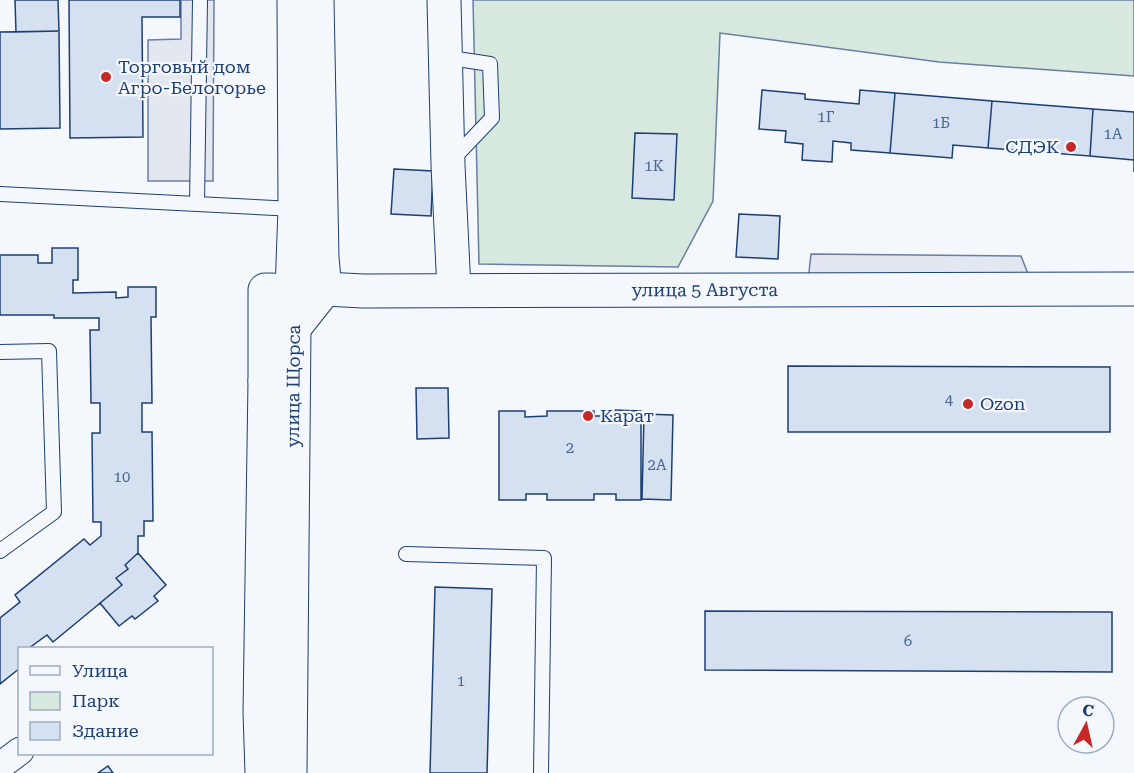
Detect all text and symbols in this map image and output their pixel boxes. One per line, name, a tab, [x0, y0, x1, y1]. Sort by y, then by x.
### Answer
place label: Торговый дом Агро-Белогорье	[118, 56, 266, 98]
marker: Торговый дом Агро-Белогорье	[99, 70, 113, 84]
house number: 1Г	[817, 108, 835, 126]
house number: 1Б	[932, 114, 950, 132]
house number: 1А	[1104, 125, 1123, 143]
place label: СДЭК	[1005, 136, 1059, 157]
marker: СДЭК	[1064, 140, 1078, 154]
house number: 1К	[644, 157, 664, 175]
street label: улица 5 Августа	[632, 279, 778, 300]
street label: улица Щорса	[282, 324, 304, 447]
house number: 4	[945, 391, 954, 409]
place label: Ozon	[980, 393, 1026, 414]
marker: Ozon	[961, 397, 975, 411]
place label: Карат	[600, 405, 654, 426]
marker: Карат	[581, 409, 595, 423]
house number: 2	[566, 439, 574, 457]
house number: 2А	[648, 456, 667, 474]
house number: 10	[114, 468, 130, 486]
house number: 6	[904, 632, 912, 650]
legend	[18, 647, 213, 755]
text: Улица	[72, 660, 128, 681]
house number: 1	[457, 672, 465, 690]
text: Парк	[72, 690, 120, 711]
north arrow	[1056, 695, 1116, 755]
text: С	[1081, 700, 1095, 721]
text: Здание	[72, 720, 139, 741]

